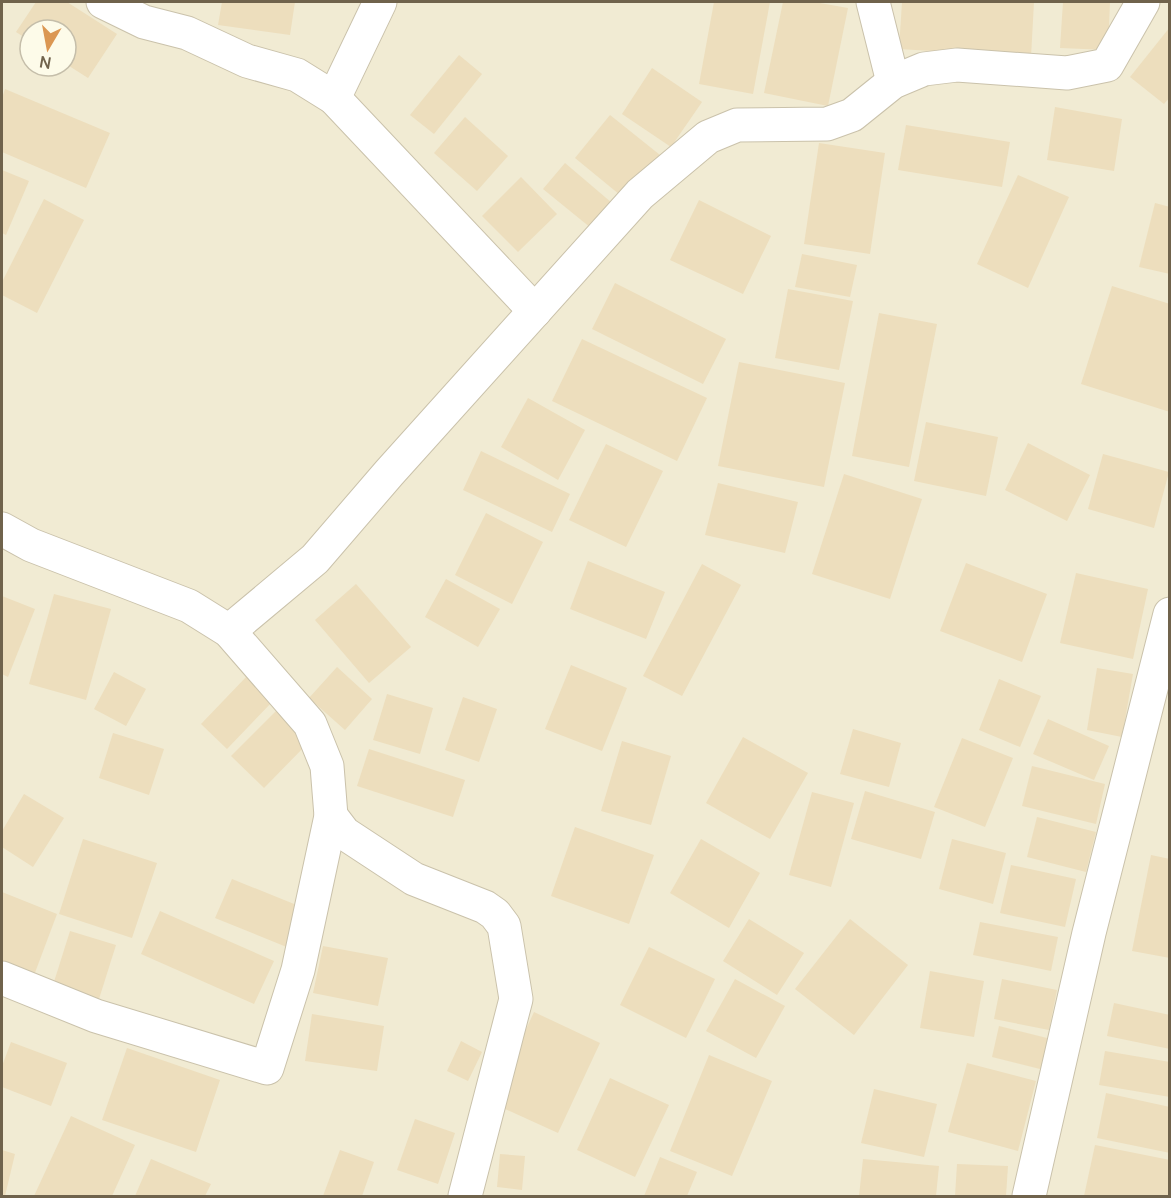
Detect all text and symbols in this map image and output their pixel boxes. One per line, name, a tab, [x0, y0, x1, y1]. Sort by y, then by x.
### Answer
north arrow	[18, 18, 78, 78]
text: N	[38, 51, 53, 75]

